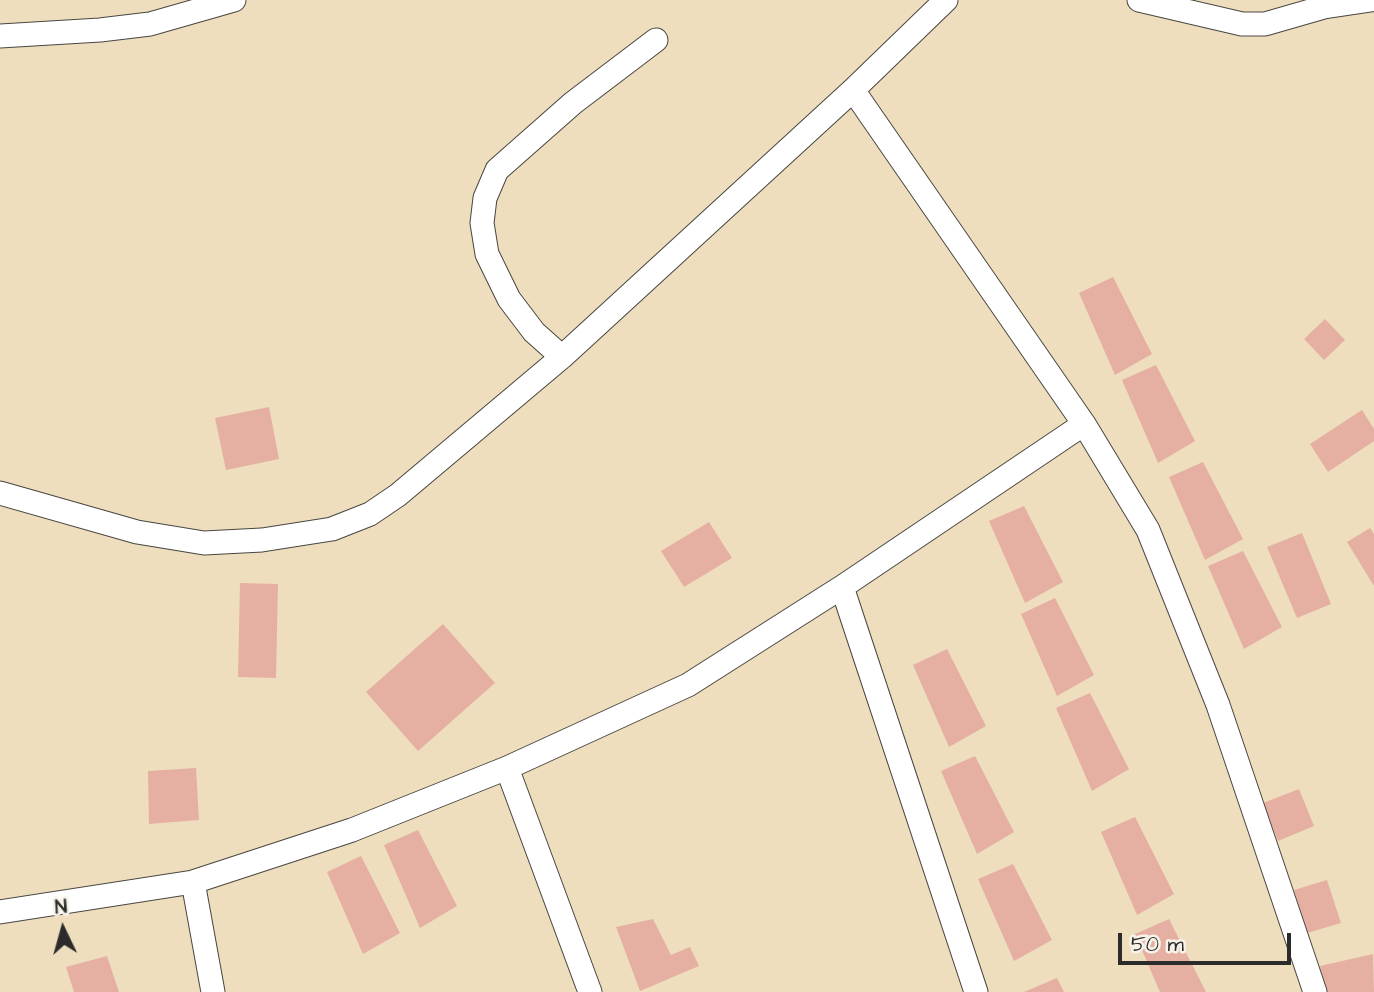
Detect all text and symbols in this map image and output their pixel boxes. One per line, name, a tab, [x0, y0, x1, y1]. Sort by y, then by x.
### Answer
north arrow	[28, 894, 98, 964]
text: N	[54, 894, 68, 922]
scale bar	[1122, 918, 1295, 962]
text: 50 m	[1131, 930, 1184, 959]

